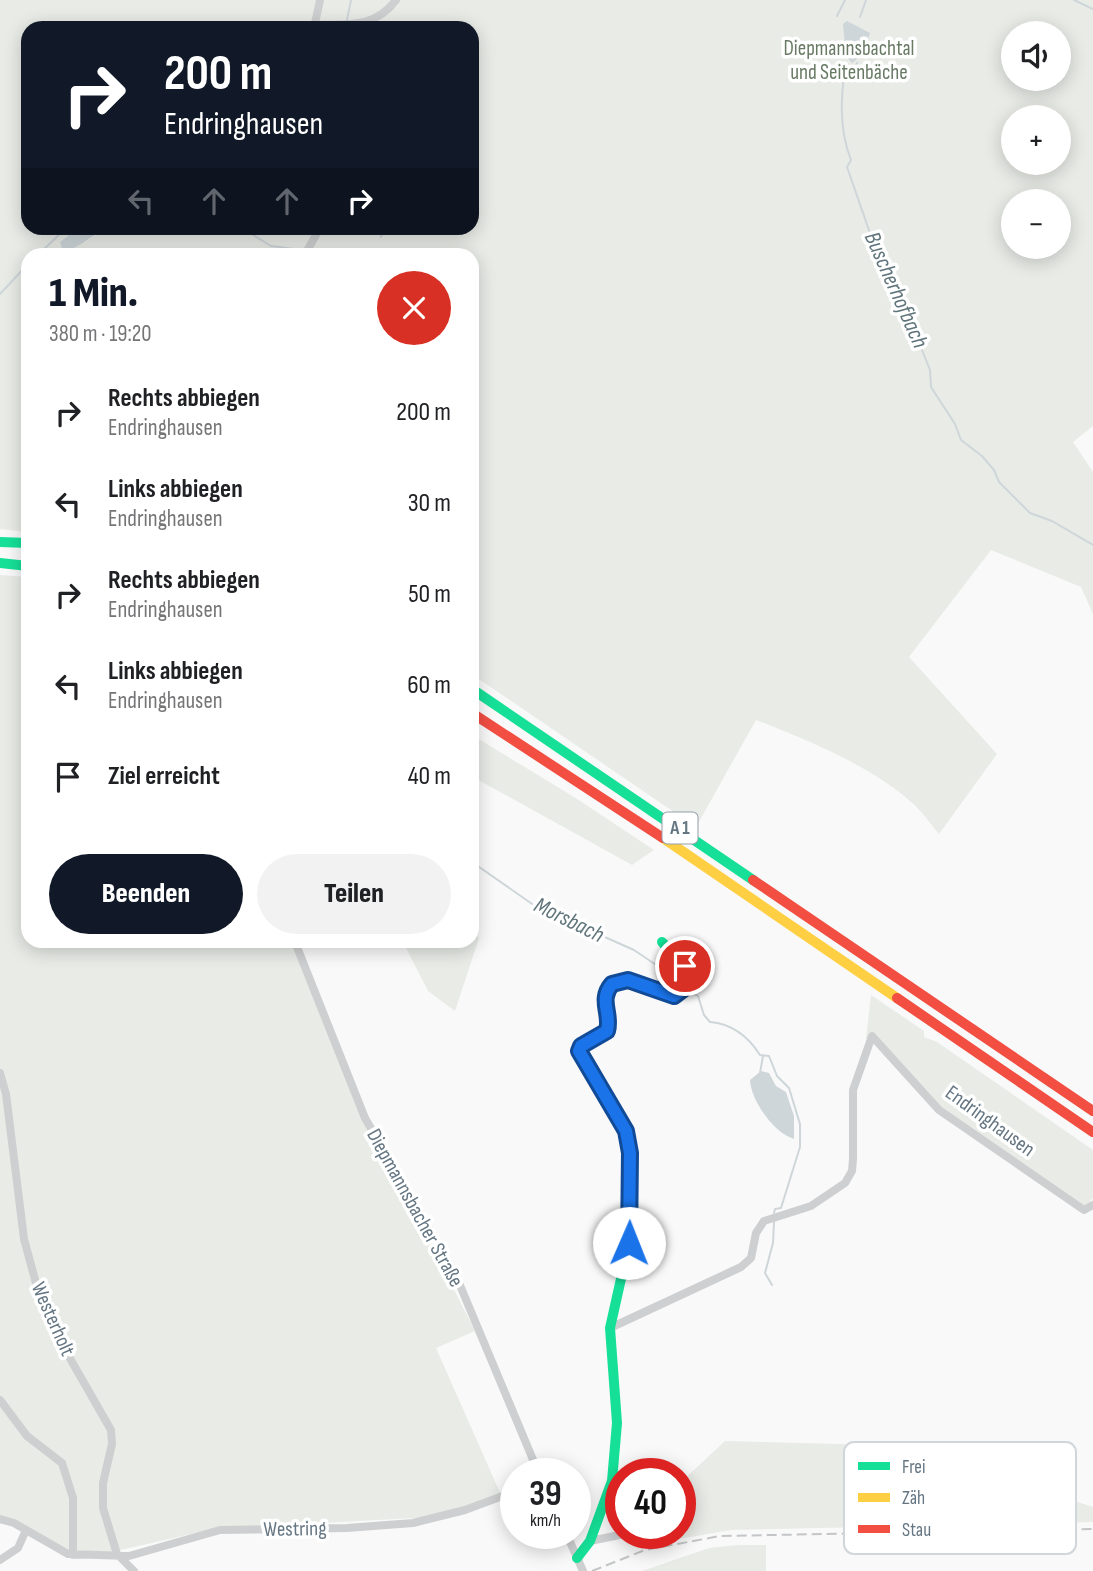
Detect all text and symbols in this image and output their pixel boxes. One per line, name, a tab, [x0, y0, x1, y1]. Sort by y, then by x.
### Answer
map controls	[1001, 21, 1071, 259]
button: sound	[1001, 21, 1071, 91]
park label: Diepmannsbachtal und Seitenbäche	[783, 36, 915, 85]
text: 200 m	[164, 45, 272, 104]
icon: right	[49, 49, 140, 140]
text: Endringhausen	[164, 105, 323, 144]
button: +	[1001, 105, 1071, 175]
icon: left	[122, 182, 160, 220]
icon: ahead	[195, 182, 233, 220]
icon: ahead	[268, 182, 306, 220]
icon: right	[341, 182, 379, 220]
button: −	[1001, 189, 1071, 259]
water label: Buscherhofbach	[858, 228, 934, 353]
text: 1 Min.	[49, 268, 138, 319]
button: close	[377, 271, 451, 345]
text: 380 m · 19:20	[49, 320, 152, 348]
text: Rechts abbiegen	[108, 383, 260, 414]
icon: right	[49, 394, 87, 432]
text: 200 m	[396, 397, 451, 428]
text: Endringhausen	[108, 414, 222, 442]
text: Links abbiegen	[108, 474, 243, 505]
icon: left	[49, 485, 87, 523]
text: 30 m	[408, 488, 451, 519]
text: Endringhausen	[108, 505, 222, 533]
text: Rechts abbiegen	[108, 565, 260, 596]
icon: right	[49, 576, 87, 614]
text: 50 m	[408, 579, 451, 610]
text: Endringhausen	[108, 596, 222, 624]
text: Links abbiegen	[108, 656, 243, 687]
icon: left	[49, 667, 87, 705]
text: 60 m	[407, 670, 451, 701]
text: Endringhausen	[108, 687, 222, 715]
icon: arrive	[49, 758, 87, 796]
text: Ziel erreicht	[108, 761, 220, 792]
text: 40 m	[408, 761, 451, 792]
road number: A 1	[662, 813, 698, 844]
button: Beenden	[49, 854, 243, 934]
button: Teilen	[257, 854, 451, 934]
water label: Morsbach	[529, 891, 609, 949]
pin	[655, 936, 715, 996]
icon: arrive	[666, 947, 704, 985]
street label: Endringhausen	[940, 1080, 1040, 1162]
street label: Diepmannsbacher Straße	[361, 1125, 469, 1291]
position arrow	[592, 1206, 666, 1280]
street label: Westerholt	[26, 1278, 80, 1360]
legend	[844, 1442, 1076, 1554]
text: Frei	[902, 1456, 926, 1479]
speed limit sign: 40	[605, 1458, 696, 1549]
text: 39	[529, 1473, 562, 1516]
text: Zäh	[902, 1487, 925, 1510]
text: km/h	[530, 1510, 561, 1531]
street label: Westring	[263, 1516, 327, 1542]
text: Stau	[902, 1519, 931, 1542]

